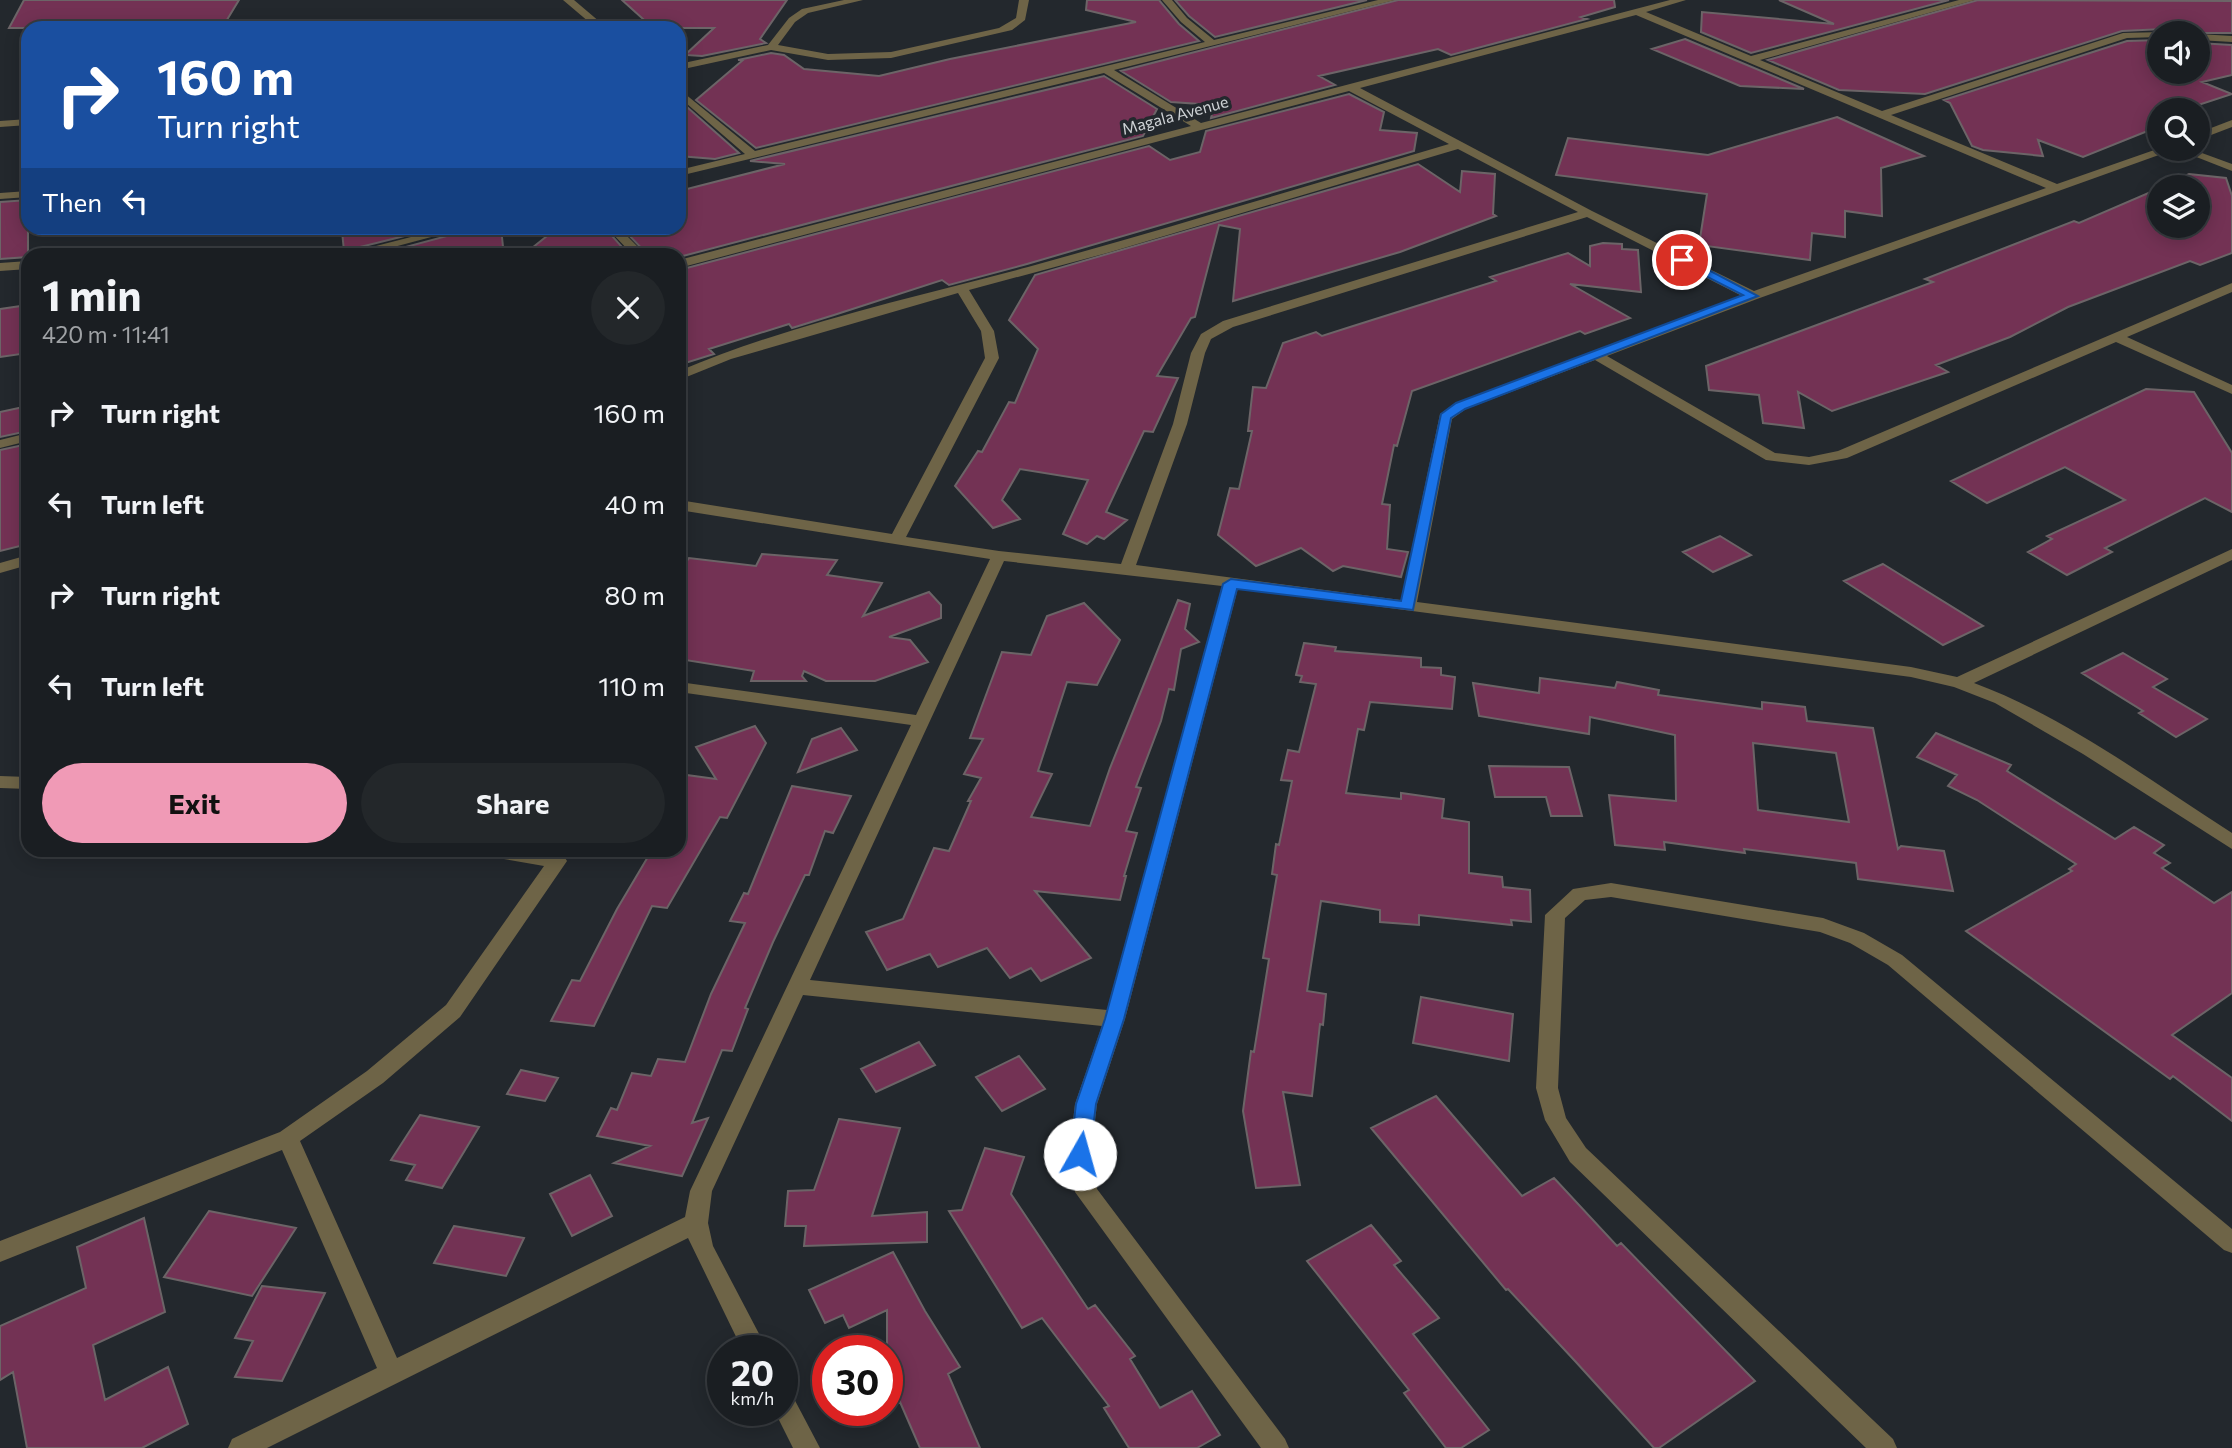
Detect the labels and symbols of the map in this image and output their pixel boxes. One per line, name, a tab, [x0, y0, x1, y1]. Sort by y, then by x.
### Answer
street label: Magala Avenue	[1120, 91, 1230, 138]
pin	[1652, 230, 1712, 290]
position arrow	[1043, 1117, 1117, 1191]
speed limit sign: 30	[812, 1335, 903, 1426]

